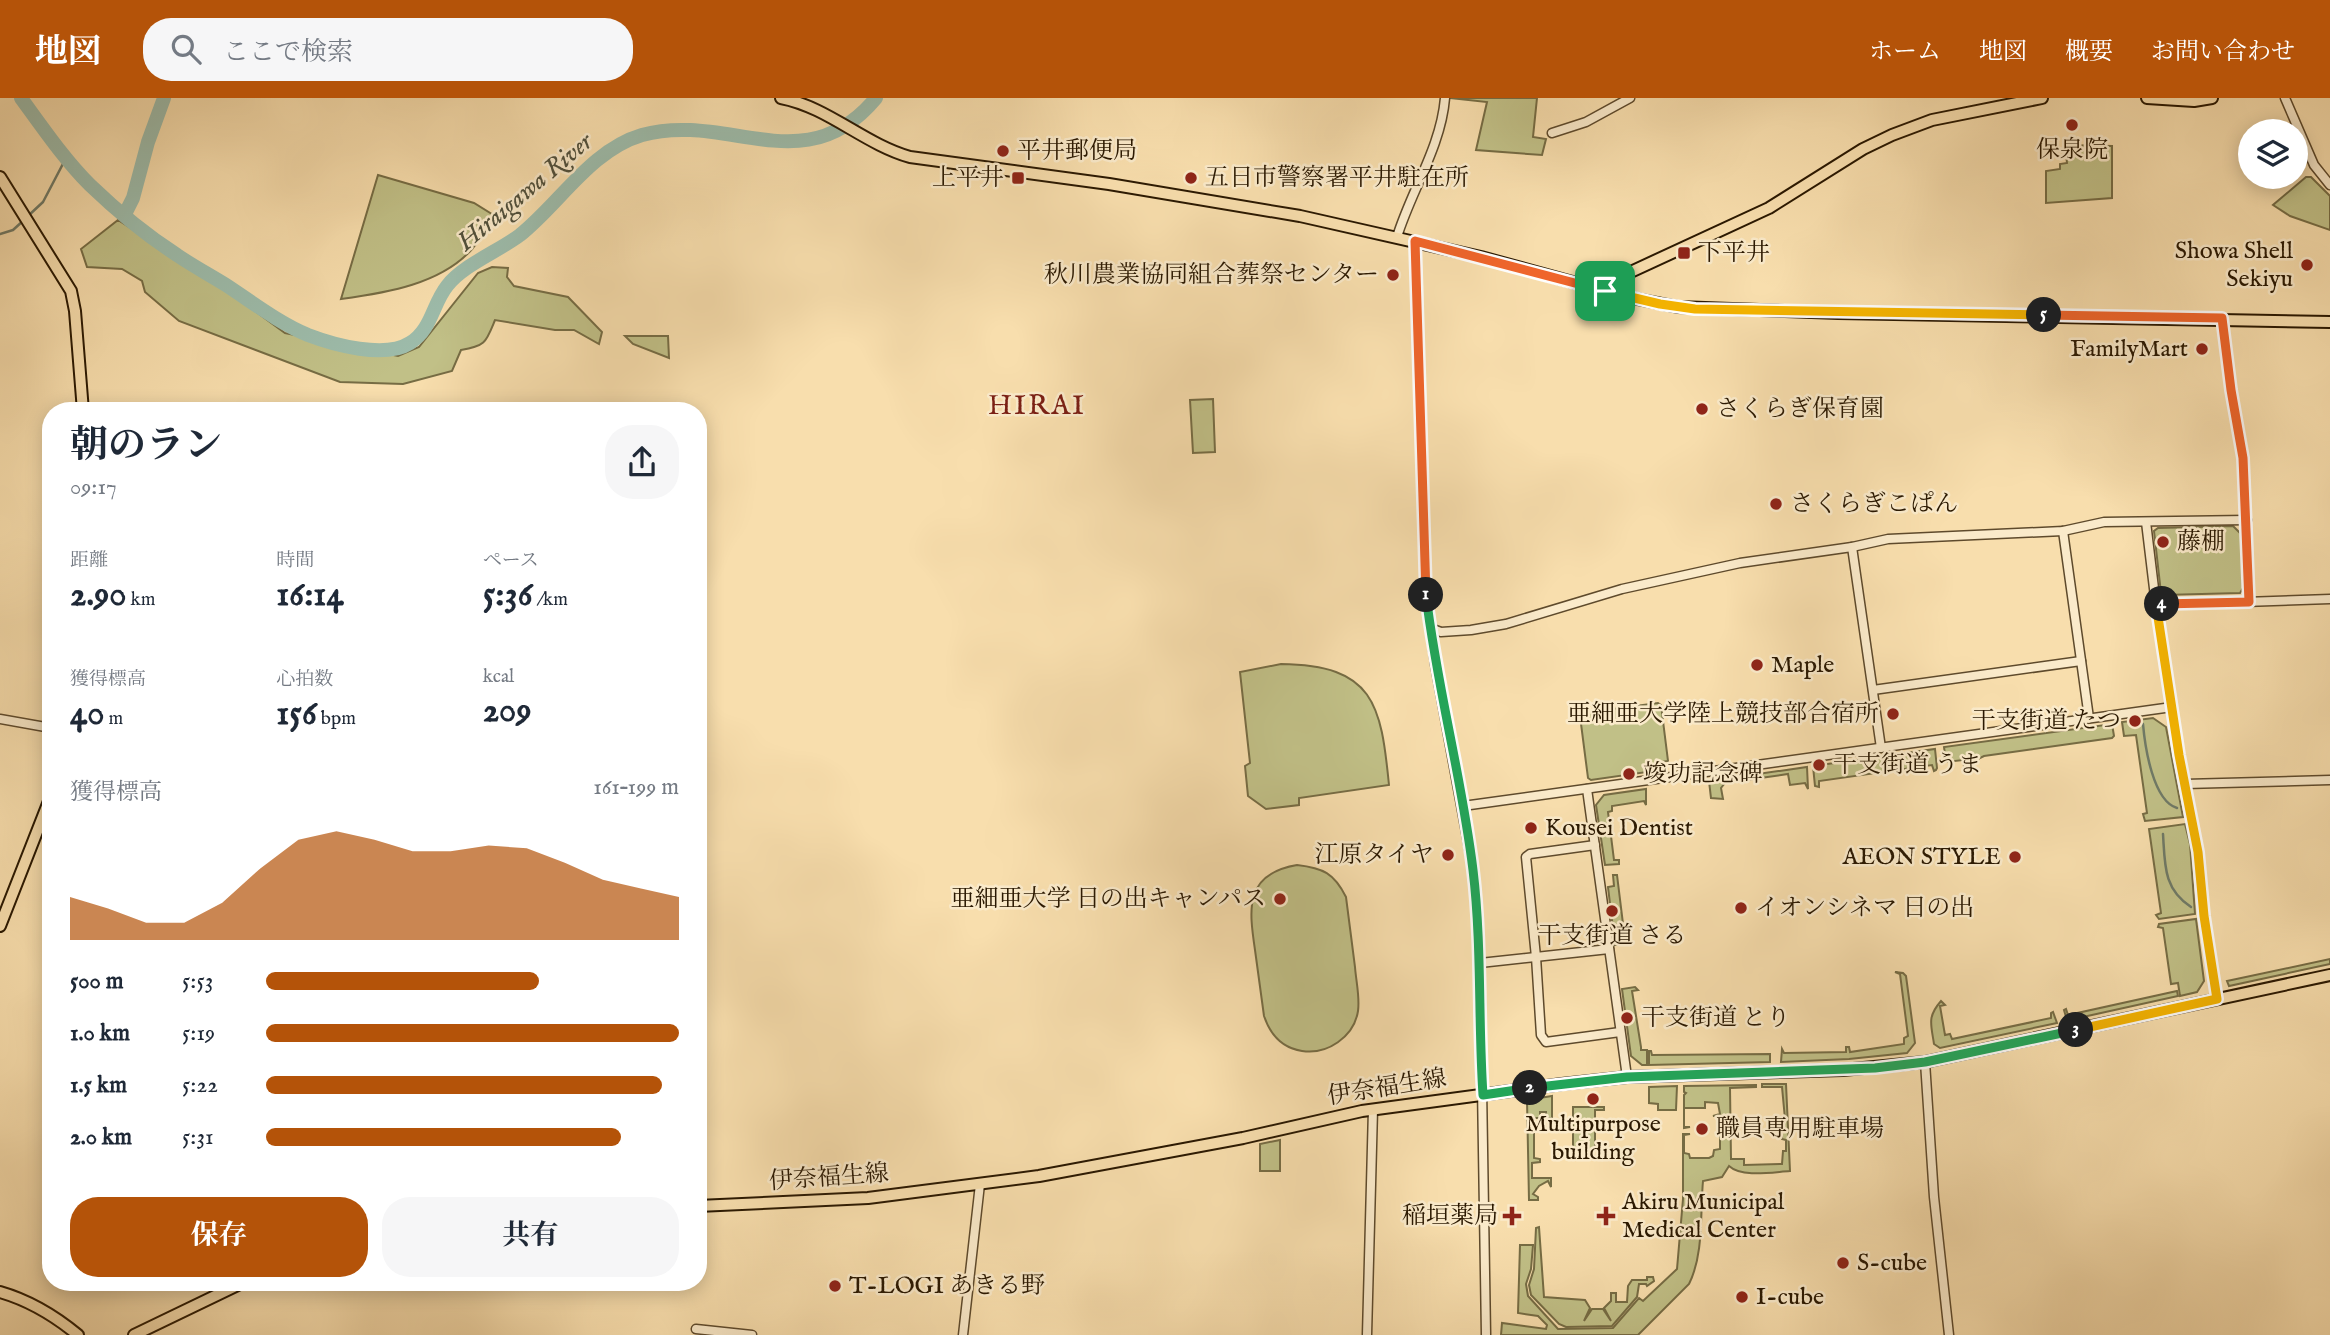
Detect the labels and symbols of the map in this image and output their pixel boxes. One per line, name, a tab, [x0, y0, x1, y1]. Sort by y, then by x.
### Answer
marker: 保泉院	[2064, 117, 2080, 133]
water label: Hiraigawa River	[450, 125, 601, 260]
place label: 保泉院	[2036, 135, 2108, 166]
place label: 平井郵便局	[1017, 136, 1137, 167]
marker: 平井郵便局	[995, 143, 1011, 159]
place label: 上平井	[932, 163, 1004, 194]
place label: 五日市警察署平井駐在所	[1205, 163, 1469, 194]
marker: 上平井	[1010, 170, 1026, 186]
marker: 五日市警察署平井駐在所	[1183, 170, 1199, 186]
place label: Showa Shell Sekiyu	[2175, 236, 2293, 295]
place label: 下平井	[1698, 238, 1770, 269]
marker: 下平井	[1676, 245, 1692, 261]
marker: Showa Shell Sekiyu	[2299, 257, 2315, 273]
place label: 秋川農業協同組合葬祭センター	[1044, 260, 1379, 291]
pin	[1575, 261, 1635, 321]
marker: 秋川農業協同組合葬祭センター	[1385, 267, 1401, 283]
pin: 5	[2026, 298, 2062, 332]
place label: FamilyMart	[2070, 334, 2188, 365]
marker: FamilyMart	[2194, 341, 2210, 357]
district label: HIRAI	[988, 389, 1086, 424]
place label: さくらぎ保育園	[1716, 394, 1884, 425]
marker: さくらぎ保育園	[1694, 401, 1710, 417]
place label: さくらぎこぱん	[1790, 489, 1958, 520]
marker: さくらぎこぱん	[1768, 496, 1784, 512]
place label: 藤棚	[2177, 527, 2225, 558]
marker: 藤棚	[2155, 534, 2171, 550]
pin: 1	[1408, 578, 1444, 612]
pin: 4	[2144, 587, 2180, 622]
place label: Maple	[1771, 650, 1834, 681]
marker: Maple	[1749, 657, 1765, 673]
place label: 亜細亜大学陸上競技部合宿所	[1567, 699, 1879, 730]
marker: 亜細亜大学陸上競技部合宿所	[1885, 706, 1901, 722]
place label: 干支街道 たつ	[1972, 706, 2121, 737]
marker: 干支街道 たつ	[2127, 713, 2143, 729]
place label: 干支街道 うま	[1833, 750, 1982, 781]
marker: 干支街道 うま	[1811, 757, 1827, 773]
place label: 竣功記念碑	[1643, 759, 1763, 790]
marker: 竣功記念碑	[1621, 766, 1637, 782]
place label: Kousei Dentist	[1545, 813, 1693, 844]
marker: Kousei Dentist	[1523, 820, 1539, 836]
place label: 江原タイヤ	[1314, 840, 1434, 871]
place label: AEON STYLE	[1841, 842, 2001, 873]
marker: 江原タイヤ	[1440, 847, 1456, 863]
marker: AEON STYLE	[2007, 849, 2023, 865]
place label: 亜細亜大学 日の出キャンパス	[950, 884, 1266, 915]
marker: 亜細亜大学 日の出キャンパス	[1272, 891, 1288, 907]
place label: イオンシネマ 日の出	[1755, 893, 1974, 924]
marker: イオンシネマ 日の出	[1733, 900, 1749, 916]
marker: 干支街道 さる	[1604, 903, 1620, 919]
place label: 干支街道 さる	[1537, 921, 1687, 952]
place label: 干支街道 とり	[1641, 1003, 1790, 1034]
marker: 干支街道 とり	[1619, 1010, 1635, 1026]
pin: 3	[2058, 1012, 2094, 1048]
street label: 伊奈福生線	[1325, 1063, 1449, 1113]
pin: 2	[1512, 1070, 1548, 1105]
marker: Multipurpose building	[1585, 1091, 1601, 1107]
place label: Multipurpose building	[1525, 1109, 1661, 1168]
place label: 職員専用駐車場	[1716, 1114, 1884, 1145]
marker: 職員専用駐車場	[1694, 1121, 1710, 1137]
street label: 伊奈福生線	[768, 1158, 890, 1198]
place label: Akiru Municipal Medical Center	[1621, 1187, 1785, 1246]
place label: 稲垣薬局	[1402, 1201, 1498, 1232]
marker: Akiru Municipal Medical Center	[1596, 1206, 1616, 1226]
marker: 稲垣薬局	[1504, 1208, 1520, 1224]
place label: S-cube	[1857, 1248, 1927, 1279]
marker: S-cube	[1835, 1255, 1851, 1271]
place label: T-LOGI あきる野	[849, 1271, 1045, 1302]
marker: T-LOGI あきる野	[827, 1278, 843, 1294]
place label: I-cube	[1756, 1282, 1824, 1313]
marker: I-cube	[1734, 1289, 1750, 1305]

